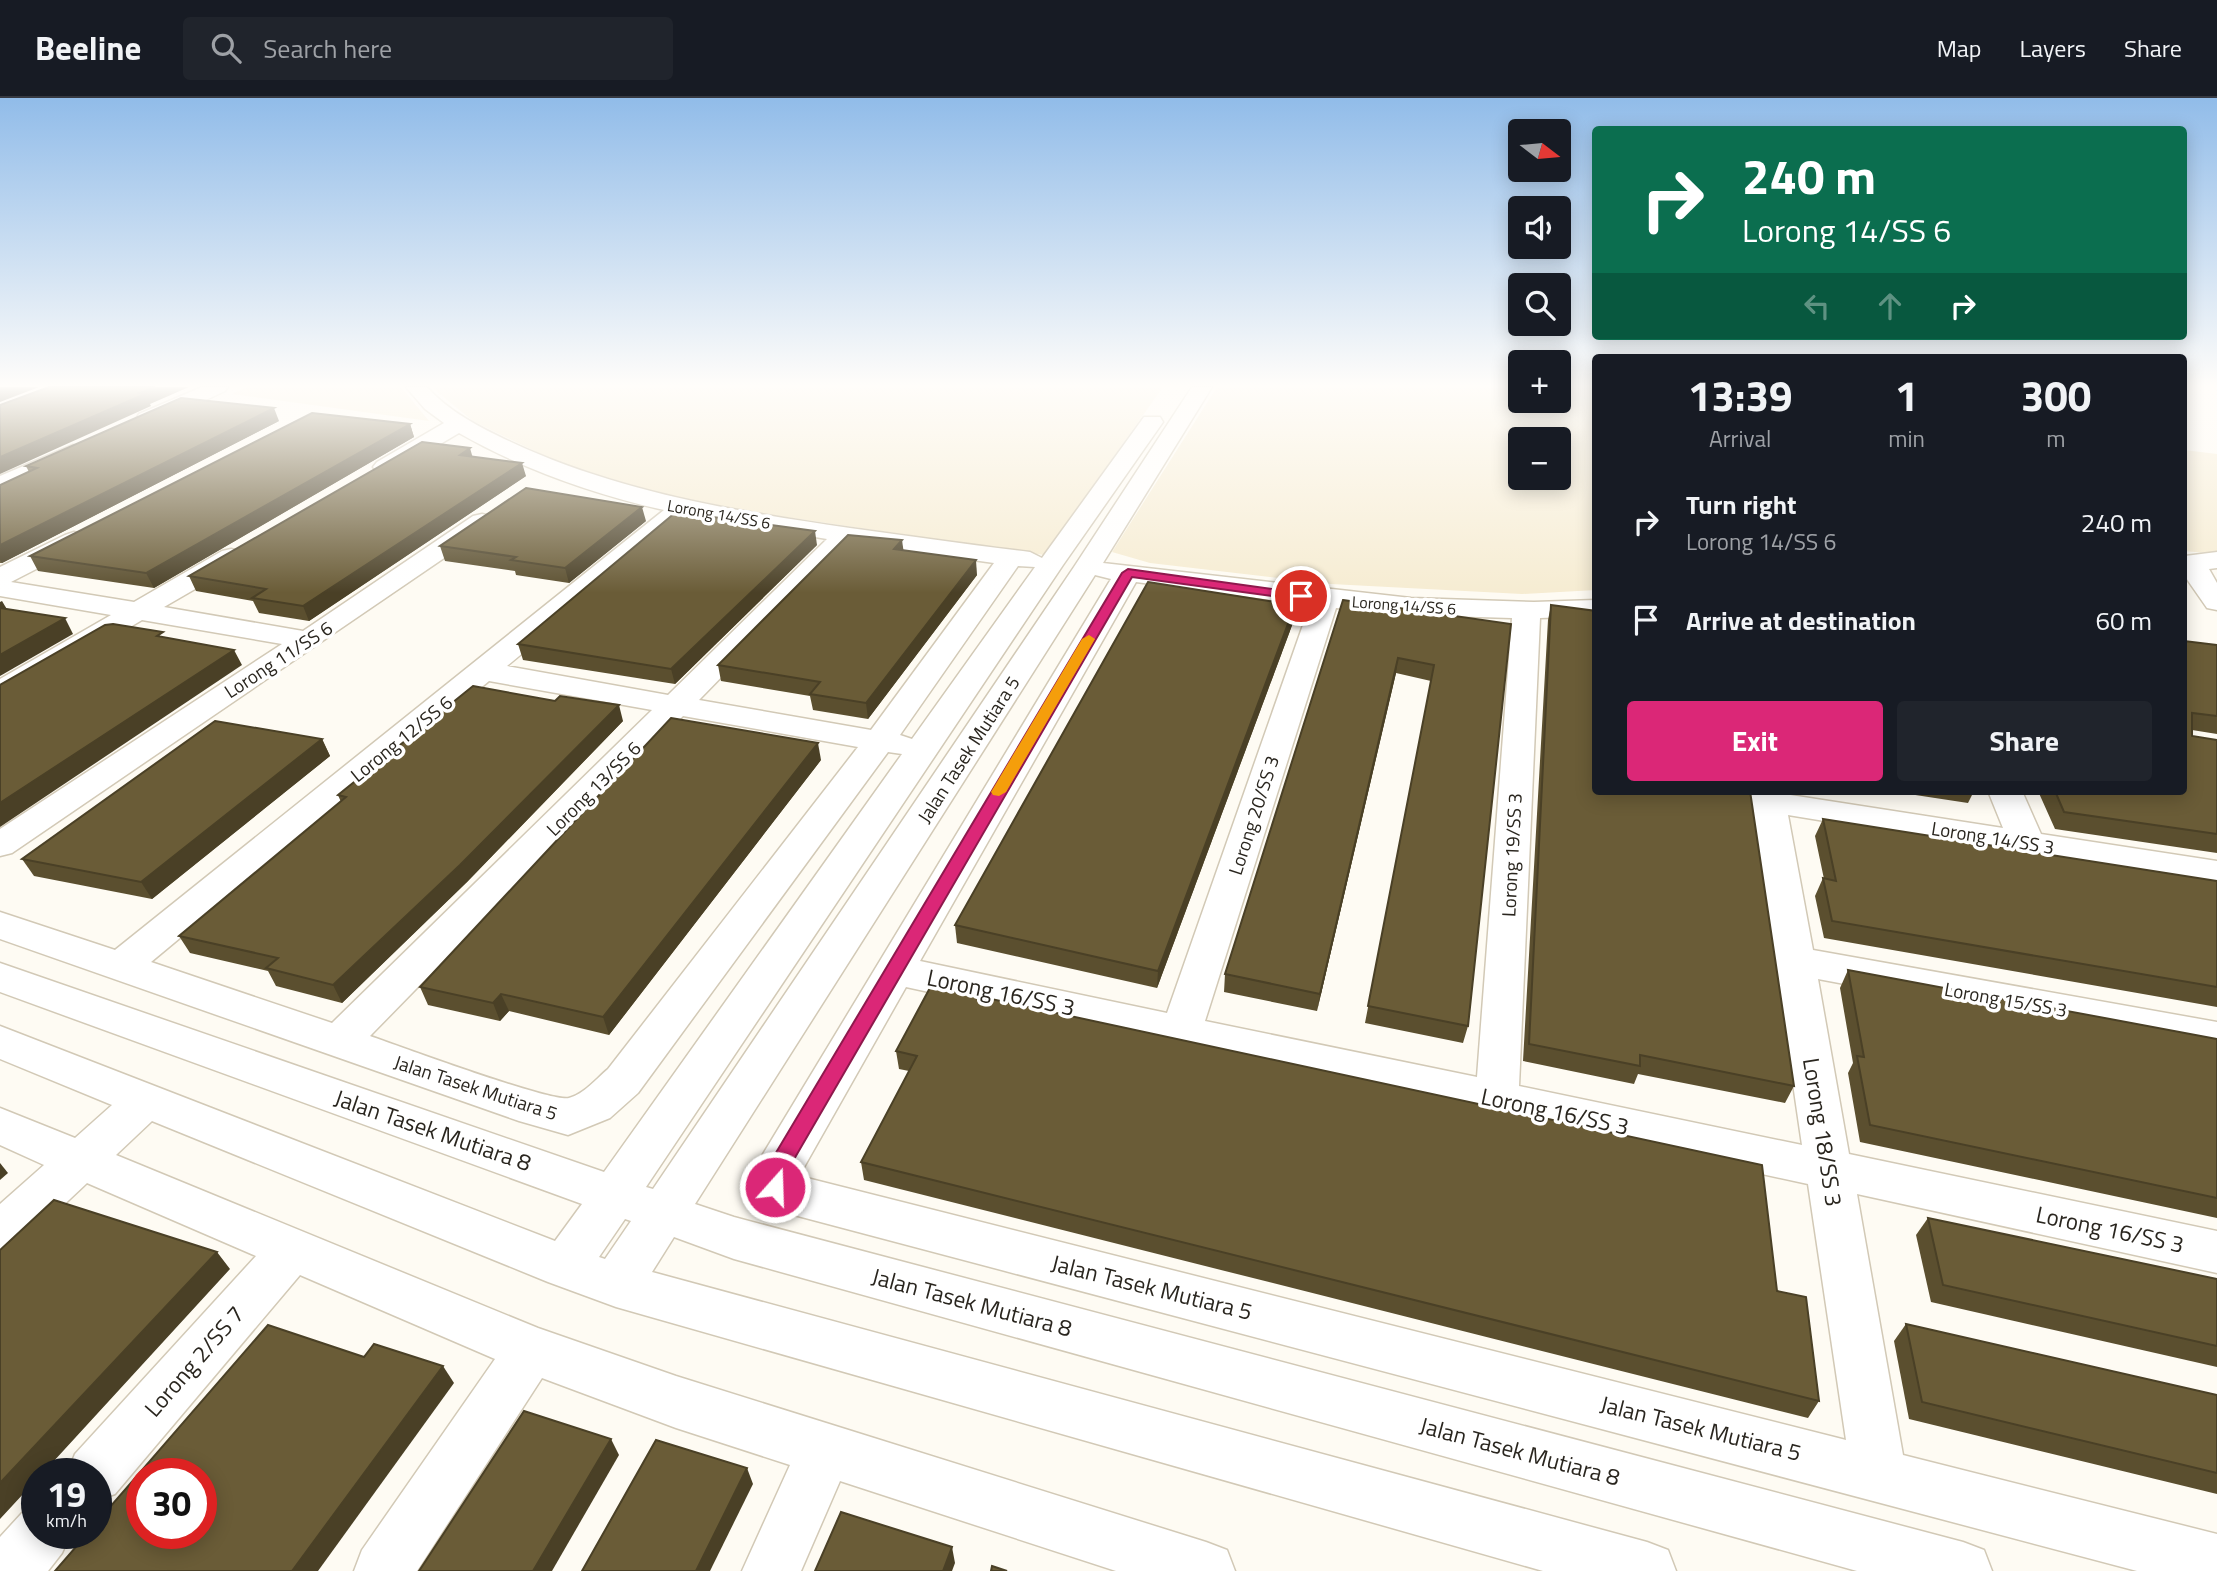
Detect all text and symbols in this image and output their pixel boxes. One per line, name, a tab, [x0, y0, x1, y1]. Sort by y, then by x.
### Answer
search box	[183, 17, 673, 80]
text: Beeline	[35, 23, 141, 73]
icon: search	[207, 29, 245, 67]
text: Search here	[263, 29, 392, 68]
text: Map	[1937, 30, 1982, 66]
text: Layers	[2020, 30, 2086, 66]
text: Share	[2124, 30, 2182, 66]
north arrow	[1508, 119, 1572, 182]
map controls	[1508, 119, 1571, 490]
text: 240 m	[1742, 138, 1876, 213]
icon: right	[1627, 154, 1718, 245]
button: sound	[1508, 196, 1571, 259]
text: Lorong 14/SS 6	[1742, 206, 1951, 254]
button: search	[1508, 273, 1571, 336]
icon: left	[1798, 287, 1836, 325]
icon: ahead	[1871, 287, 1909, 325]
icon: right	[1944, 287, 1982, 325]
button: +	[1508, 350, 1571, 413]
text: 13:39	[1688, 363, 1793, 427]
text: 1	[1895, 363, 1918, 427]
text: 300	[2021, 363, 2091, 427]
text: Arrival	[1709, 421, 1771, 456]
text: min	[1888, 421, 1925, 456]
text: m	[2046, 421, 2066, 456]
button: −	[1508, 427, 1571, 490]
text: Turn right	[1686, 485, 1797, 524]
street label: Lorong 14/SS 6	[665, 493, 773, 535]
icon: right	[1627, 503, 1665, 541]
text: 240 m	[2081, 503, 2152, 542]
text: Lorong 14/SS 6	[1686, 524, 1836, 559]
pin	[1271, 566, 1331, 626]
icon: arrive	[1282, 577, 1320, 615]
street label: Lorong 14/SS 6	[1351, 589, 1457, 621]
icon: arrive	[1627, 601, 1665, 639]
text: Arrive at destination	[1686, 601, 1916, 640]
text: 60 m	[2095, 601, 2152, 640]
street label: Lorong 11/SS 6	[218, 613, 338, 705]
street label: Jalan Tasek Mutiara 5	[910, 670, 1026, 828]
street label: Lorong 12/SS 6	[344, 688, 458, 788]
button: Exit	[1627, 701, 1883, 781]
button: Share	[1897, 701, 2152, 781]
street label: Lorong 13/SS 6	[539, 734, 647, 842]
street label: Lorong 20/SS 3	[1220, 751, 1286, 879]
street label: Lorong 19/SS 3	[1493, 792, 1529, 918]
street label: Lorong 14/SS 3	[1929, 813, 2057, 861]
street label: Lorong 16/SS 3	[924, 959, 1078, 1025]
street label: Lorong 15/SS 3	[1942, 974, 2070, 1024]
street label: Jalan Tasek Mutiara 5	[391, 1047, 561, 1127]
street label: Lorong 18/SS 3	[1794, 1055, 1852, 1209]
street label: Lorong 16/SS 3	[1478, 1078, 1632, 1144]
street label: Jalan Tasek Mutiara 8	[330, 1080, 536, 1180]
position arrow	[738, 1150, 812, 1224]
street label: Lorong 16/SS 3	[2033, 1196, 2187, 1262]
street label: Jalan Tasek Mutiara 5	[1048, 1245, 1256, 1329]
street label: Jalan Tasek Mutiara 8	[868, 1258, 1076, 1346]
street label: Lorong 2/SS 7	[136, 1298, 252, 1424]
street label: Jalan Tasek Mutiara 5	[1597, 1386, 1805, 1470]
street label: Jalan Tasek Mutiara 8	[1416, 1407, 1624, 1495]
speed limit sign: 30	[126, 1458, 217, 1549]
text: 19	[47, 1467, 86, 1521]
text: km/h	[46, 1507, 87, 1534]

